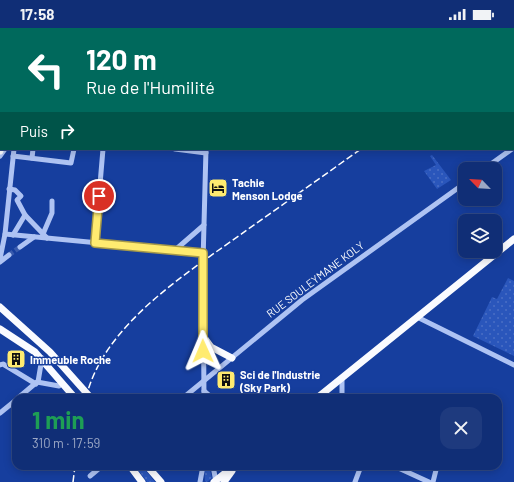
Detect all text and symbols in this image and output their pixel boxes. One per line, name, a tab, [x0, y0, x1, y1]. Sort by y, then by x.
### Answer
text: 17:58	[20, 5, 54, 23]
text: 120 m	[86, 42, 157, 76]
icon: left	[20, 44, 72, 96]
text: Rue de l'Humilité	[86, 76, 215, 98]
icon: right	[56, 120, 78, 142]
text: Puis	[20, 122, 48, 140]
north arrow	[458, 162, 502, 206]
map controls	[458, 162, 502, 258]
place label: Tachie Menson Lodge	[232, 176, 303, 202]
hotel icon: Tachie Menson Lodge	[207, 177, 229, 199]
pin	[82, 179, 116, 213]
icon: arrive	[88, 185, 110, 207]
button: layers	[458, 214, 502, 258]
street label: RUE SOULEYMANE KOLY	[264, 238, 366, 320]
position arrow	[182, 330, 224, 372]
building icon: Immeuble Roche	[5, 348, 27, 370]
place label: Immeuble Roche	[30, 353, 111, 366]
place label: Sci de l'Industrie (Sky Park)	[239, 368, 320, 394]
building icon: Sci de l'Industrie (Sky Park)	[215, 369, 237, 391]
text: 1 min	[32, 405, 85, 434]
button: close	[440, 407, 482, 449]
text: 310 m · 17:59	[32, 435, 100, 451]

